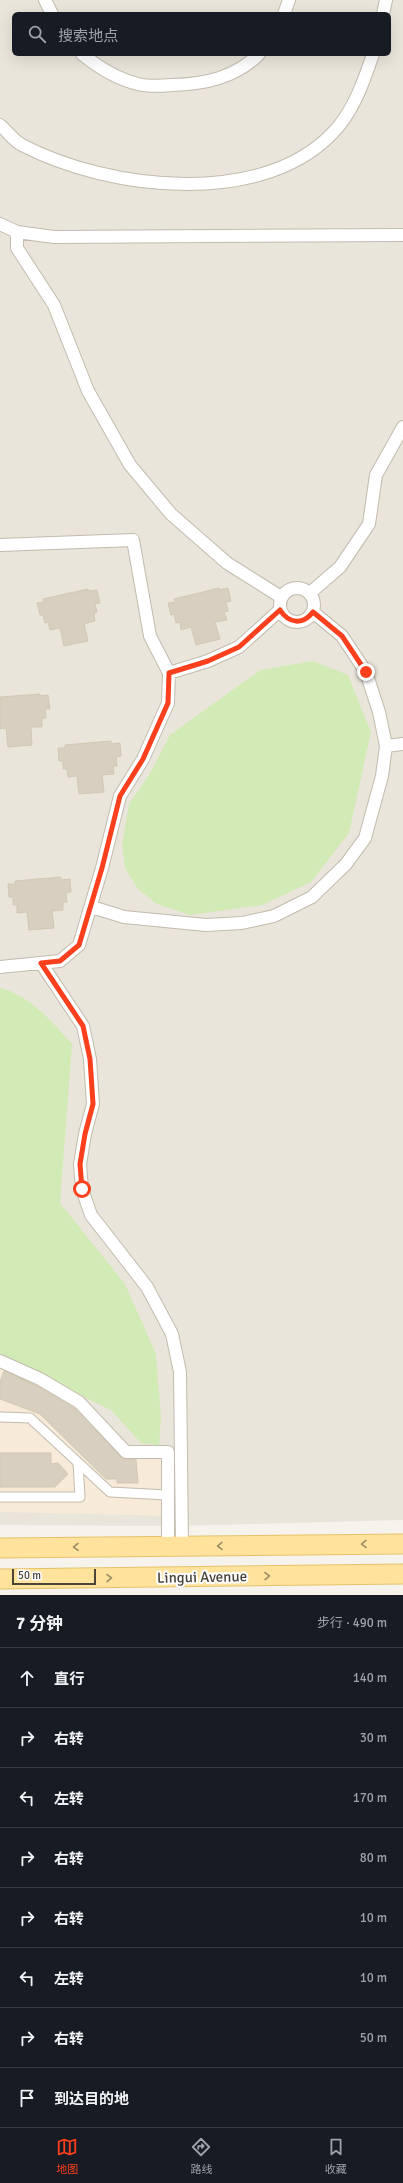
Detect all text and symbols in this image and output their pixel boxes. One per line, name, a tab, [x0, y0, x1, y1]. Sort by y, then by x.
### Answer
search box	[12, 12, 391, 56]
icon: search	[26, 23, 48, 45]
text: 搜索地点	[58, 27, 118, 45]
route end	[357, 663, 375, 681]
route start	[73, 1180, 91, 1198]
one-way arrow	[361, 1540, 367, 1548]
one-way arrow	[217, 1542, 223, 1550]
one-way arrow	[73, 1543, 79, 1551]
scale bar	[12, 1567, 96, 1586]
street label: Lingui Avenue	[157, 1567, 247, 1587]
text: 50 m	[18, 1569, 41, 1582]
one-way arrow	[264, 1572, 270, 1580]
one-way arrow	[106, 1574, 112, 1582]
text: 7 分钟	[16, 1613, 63, 1634]
text: 步行 · 490 m	[317, 1615, 387, 1631]
icon: ahead	[16, 1667, 38, 1689]
text: 直行	[54, 1670, 84, 1688]
text: 140 m	[353, 1670, 387, 1686]
icon: right	[16, 1727, 38, 1749]
text: 右转	[54, 1730, 84, 1748]
text: 30 m	[360, 1730, 387, 1746]
icon: left	[16, 1787, 38, 1809]
text: 左转	[54, 1790, 84, 1808]
text: 170 m	[353, 1790, 387, 1806]
icon: right	[16, 1847, 38, 1869]
text: 右转	[54, 1850, 84, 1868]
text: 80 m	[360, 1850, 387, 1866]
icon: right	[16, 1907, 38, 1929]
text: 右转	[54, 1910, 84, 1928]
text: 10 m	[360, 1910, 387, 1926]
icon: left	[16, 1967, 38, 1989]
text: 左转	[54, 1970, 84, 1988]
text: 10 m	[360, 1970, 387, 1986]
icon: right	[16, 2027, 38, 2049]
text: 右转	[54, 2030, 84, 2048]
text: 50 m	[360, 2030, 387, 2046]
icon: arrive	[16, 2087, 38, 2109]
text: 到达目的地	[54, 2090, 129, 2108]
tab: 地图	[56, 2136, 78, 2176]
tab: 路线	[190, 2136, 212, 2176]
tab: 收藏	[325, 2136, 347, 2176]

